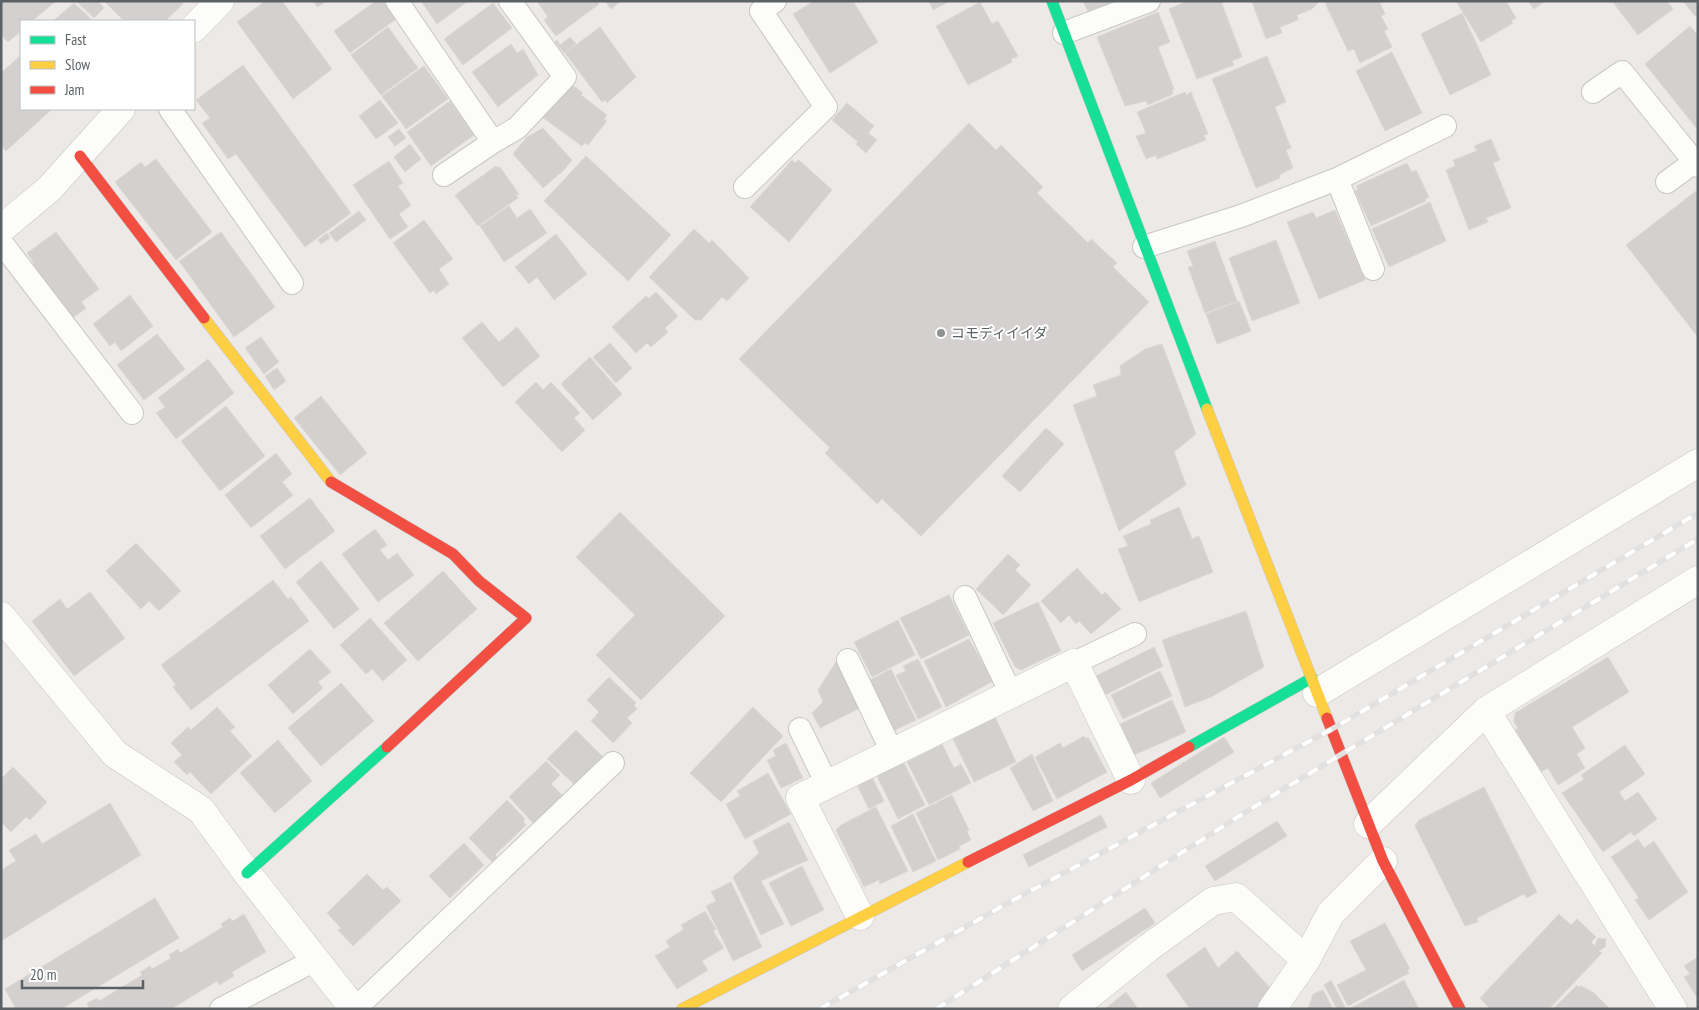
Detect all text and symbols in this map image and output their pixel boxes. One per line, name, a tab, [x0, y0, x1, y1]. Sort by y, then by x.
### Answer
legend	[20, 20, 195, 110]
text: Fast	[65, 30, 86, 49]
text: Slow	[65, 55, 90, 74]
text: Jam	[64, 80, 84, 99]
place label: コモディイイダ	[951, 324, 1047, 342]
marker: コモディイイダ	[935, 327, 947, 339]
scale bar	[22, 958, 144, 990]
text: 20 m	[30, 965, 56, 984]

